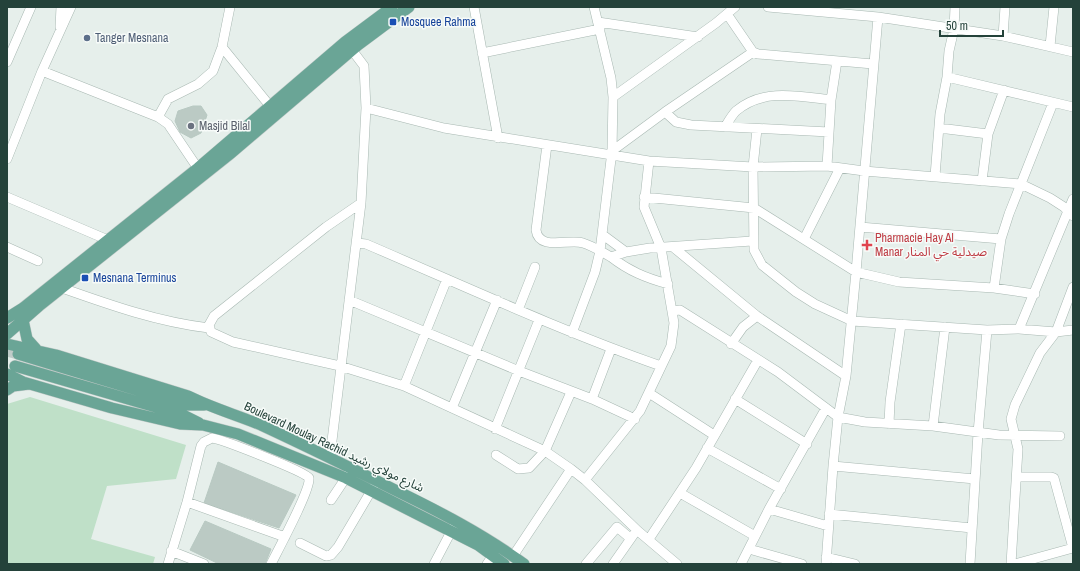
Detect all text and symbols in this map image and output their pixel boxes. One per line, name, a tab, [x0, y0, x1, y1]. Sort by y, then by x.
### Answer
scale bar	[940, 12, 1003, 38]
place label: Mosquee Rahma	[401, 14, 476, 30]
marker: Mosquee Rahma	[388, 17, 398, 27]
text: 50 m	[946, 18, 968, 34]
place label: Tanger Mesnana	[95, 30, 169, 46]
marker: Tanger Mesnana	[82, 33, 92, 43]
place label: Masjid Bilal	[199, 118, 250, 134]
marker: Masjid Bilal	[186, 121, 196, 131]
place label: Pharmacie Hay Al Manar صيدلية حي المنار	[875, 230, 987, 262]
marker: Pharmacie Hay Al Manar صيدلية حي المنار	[862, 240, 872, 250]
place label: Mesnana Terminus	[93, 270, 177, 286]
marker: Mesnana Terminus	[80, 273, 90, 283]
street label: Boulevard Moulay Rachid شارع مولاي رشيد	[241, 398, 426, 497]

